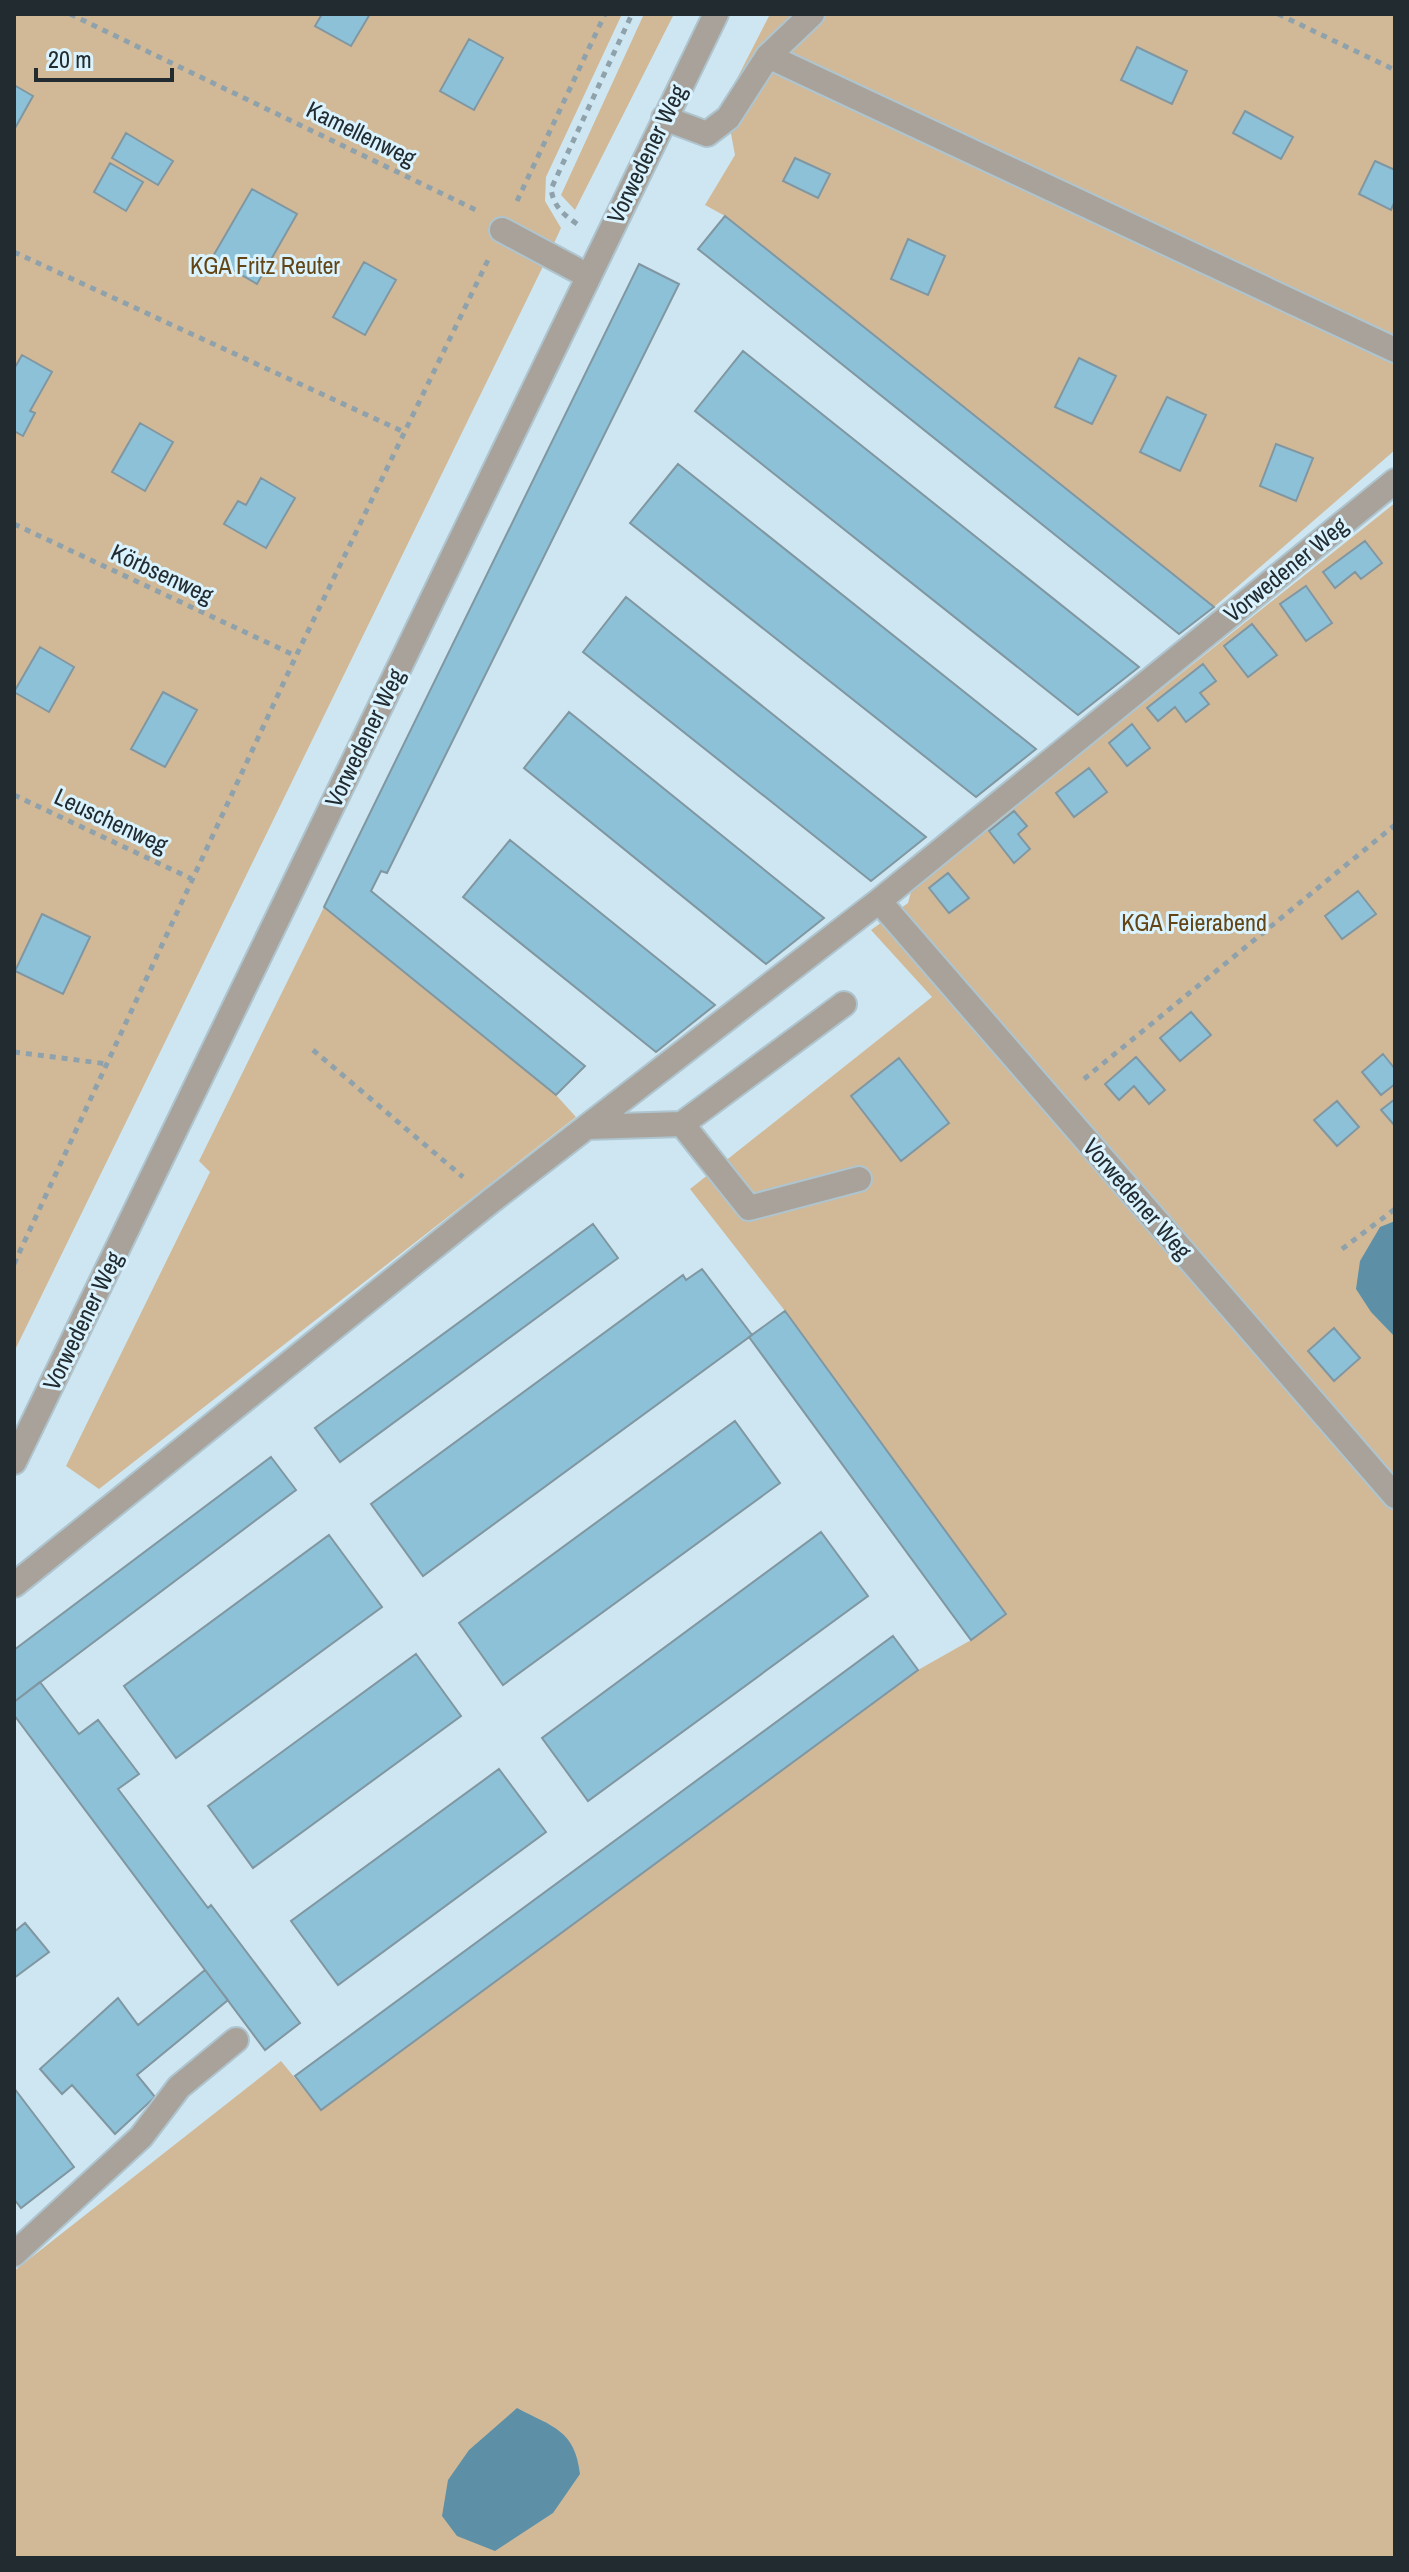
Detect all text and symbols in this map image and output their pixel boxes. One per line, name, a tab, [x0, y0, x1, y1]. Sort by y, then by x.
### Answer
scale bar	[36, 32, 172, 82]
text: 20 m	[48, 43, 92, 75]
street label: Vorwedener Weg	[599, 79, 694, 228]
street label: Kamellenweg	[301, 93, 422, 173]
park label: KGA Fritz Reuter	[190, 249, 340, 281]
street label: Vorwedener Weg	[1217, 509, 1354, 629]
street label: Körbsenweg	[106, 535, 219, 611]
street label: Vorwedener Weg	[317, 663, 412, 812]
street label: Leuschenweg	[50, 780, 173, 860]
park label: KGA Feierabend	[1121, 906, 1267, 938]
street label: Vorwedener Weg	[1076, 1131, 1199, 1266]
street label: Vorwedener Weg	[35, 1246, 130, 1395]

